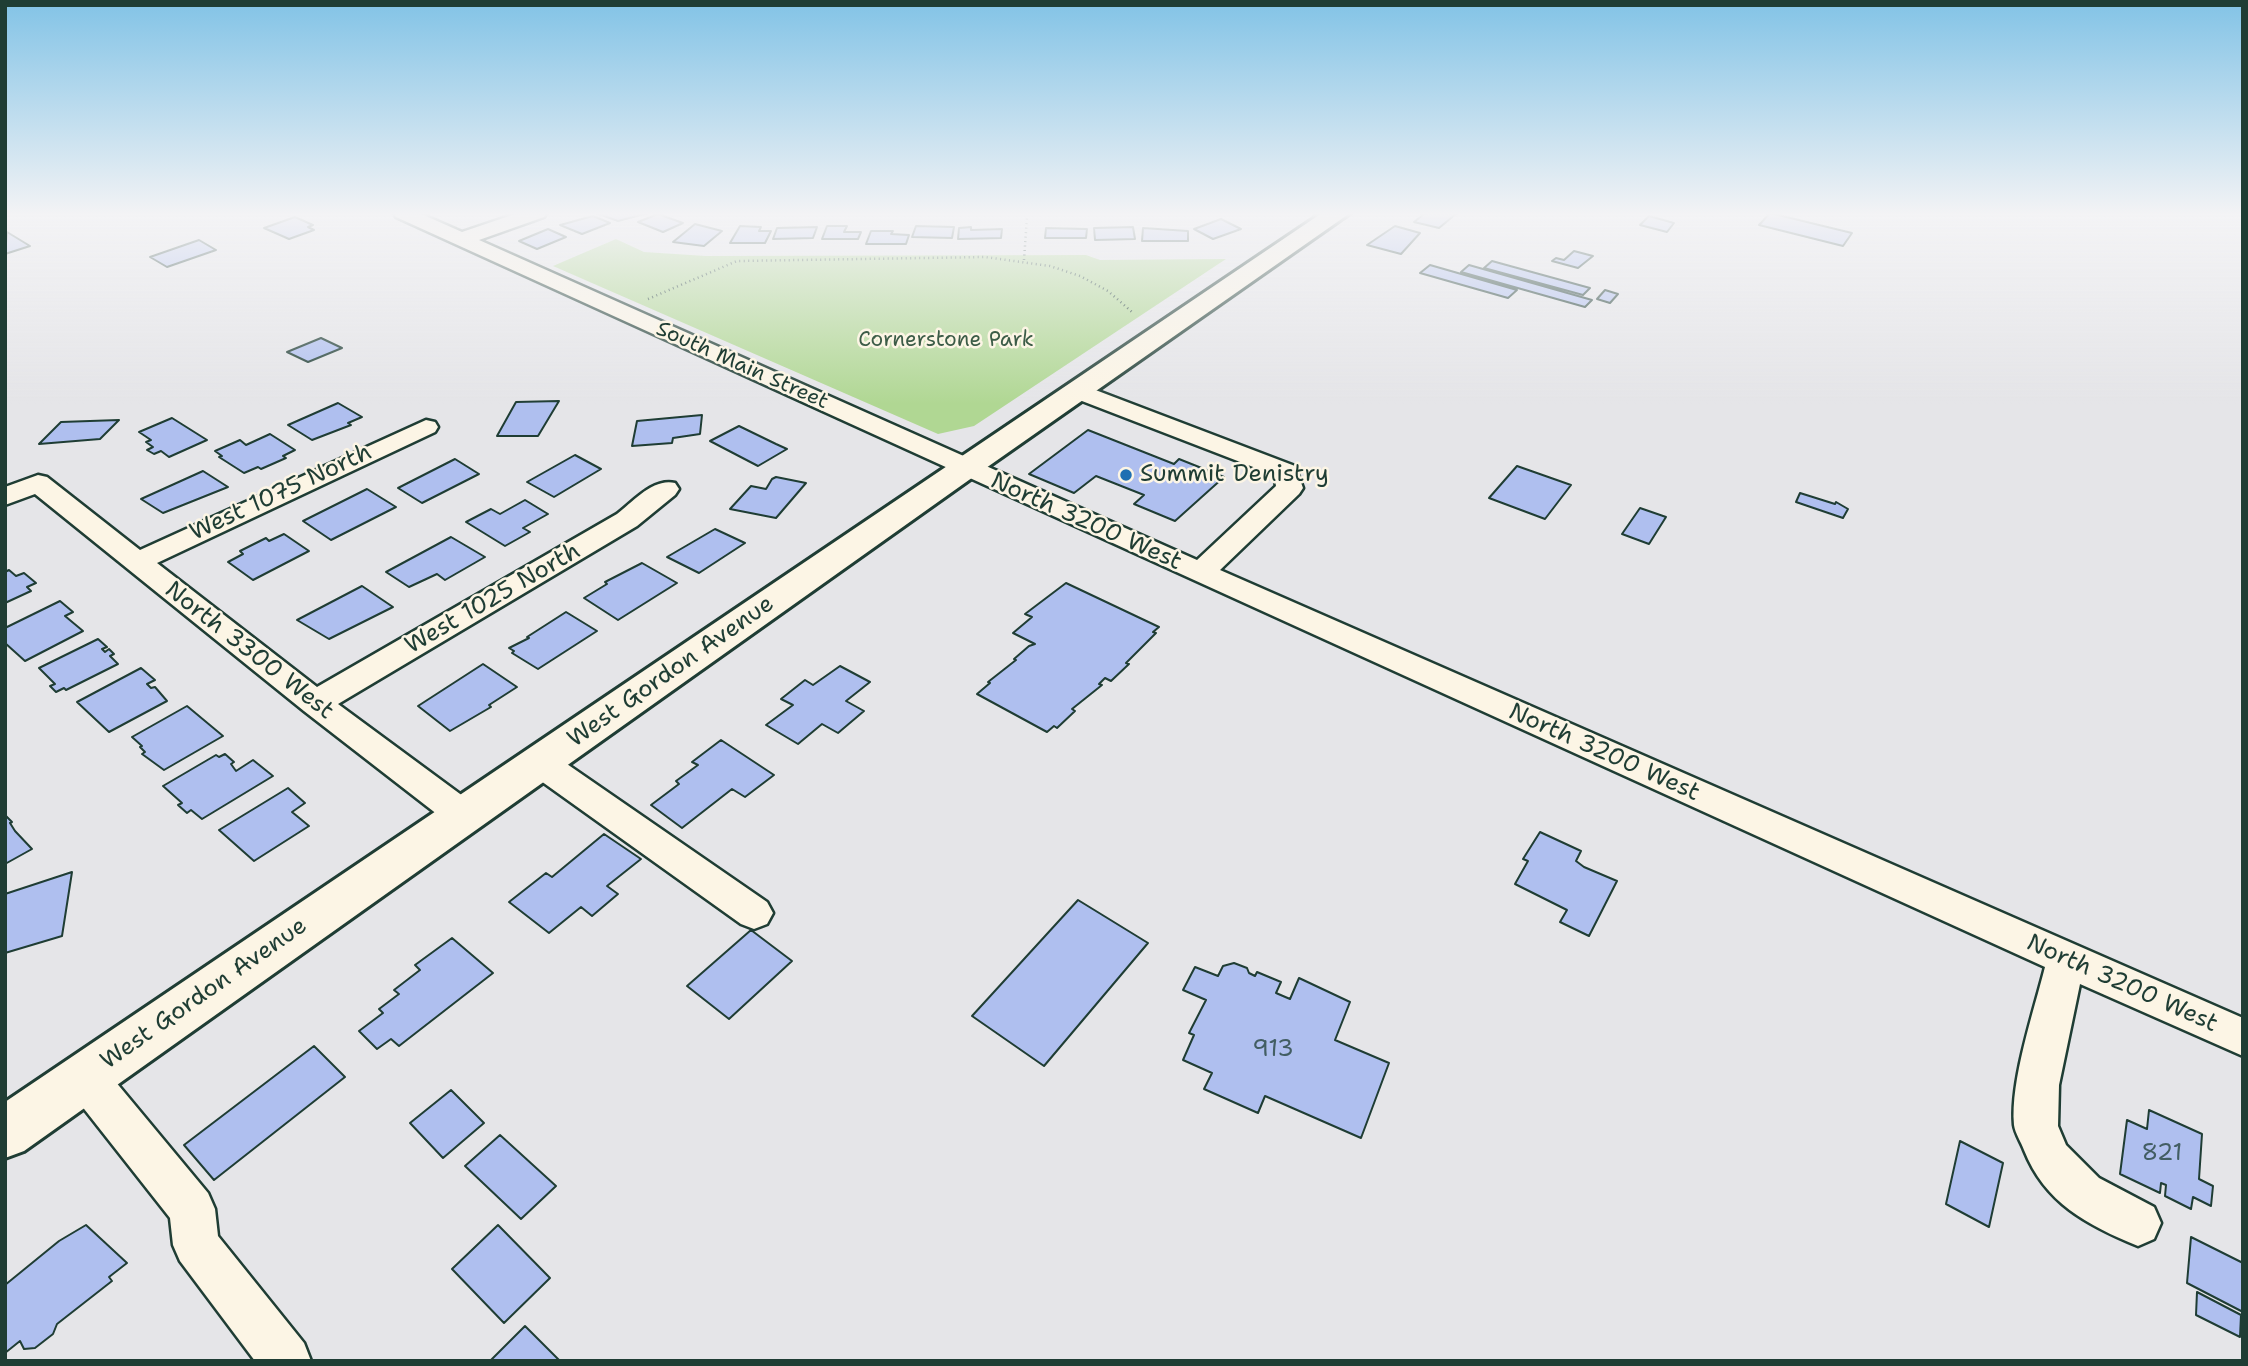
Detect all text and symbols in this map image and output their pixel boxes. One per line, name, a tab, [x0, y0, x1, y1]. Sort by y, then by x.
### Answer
street label: South Main Street	[652, 317, 832, 415]
park label: Cornerstone Park	[858, 328, 1034, 354]
street label: West 1075 North	[186, 438, 376, 548]
place label: Summit Denistry	[1140, 461, 1329, 489]
street label: North 3200 West	[986, 467, 1186, 577]
marker: Summit Denistry	[1118, 467, 1134, 483]
street label: West 1025 North	[400, 537, 586, 661]
street label: North 3300 West	[159, 576, 339, 726]
street label: West Gordon Avenue	[562, 590, 780, 754]
street label: North 3200 West	[1504, 698, 1704, 808]
street label: West Gordon Avenue	[95, 912, 313, 1076]
street label: North 3200 West	[2022, 929, 2222, 1039]
house number: 913	[1252, 1036, 1294, 1064]
house number: 821	[2142, 1140, 2182, 1168]

